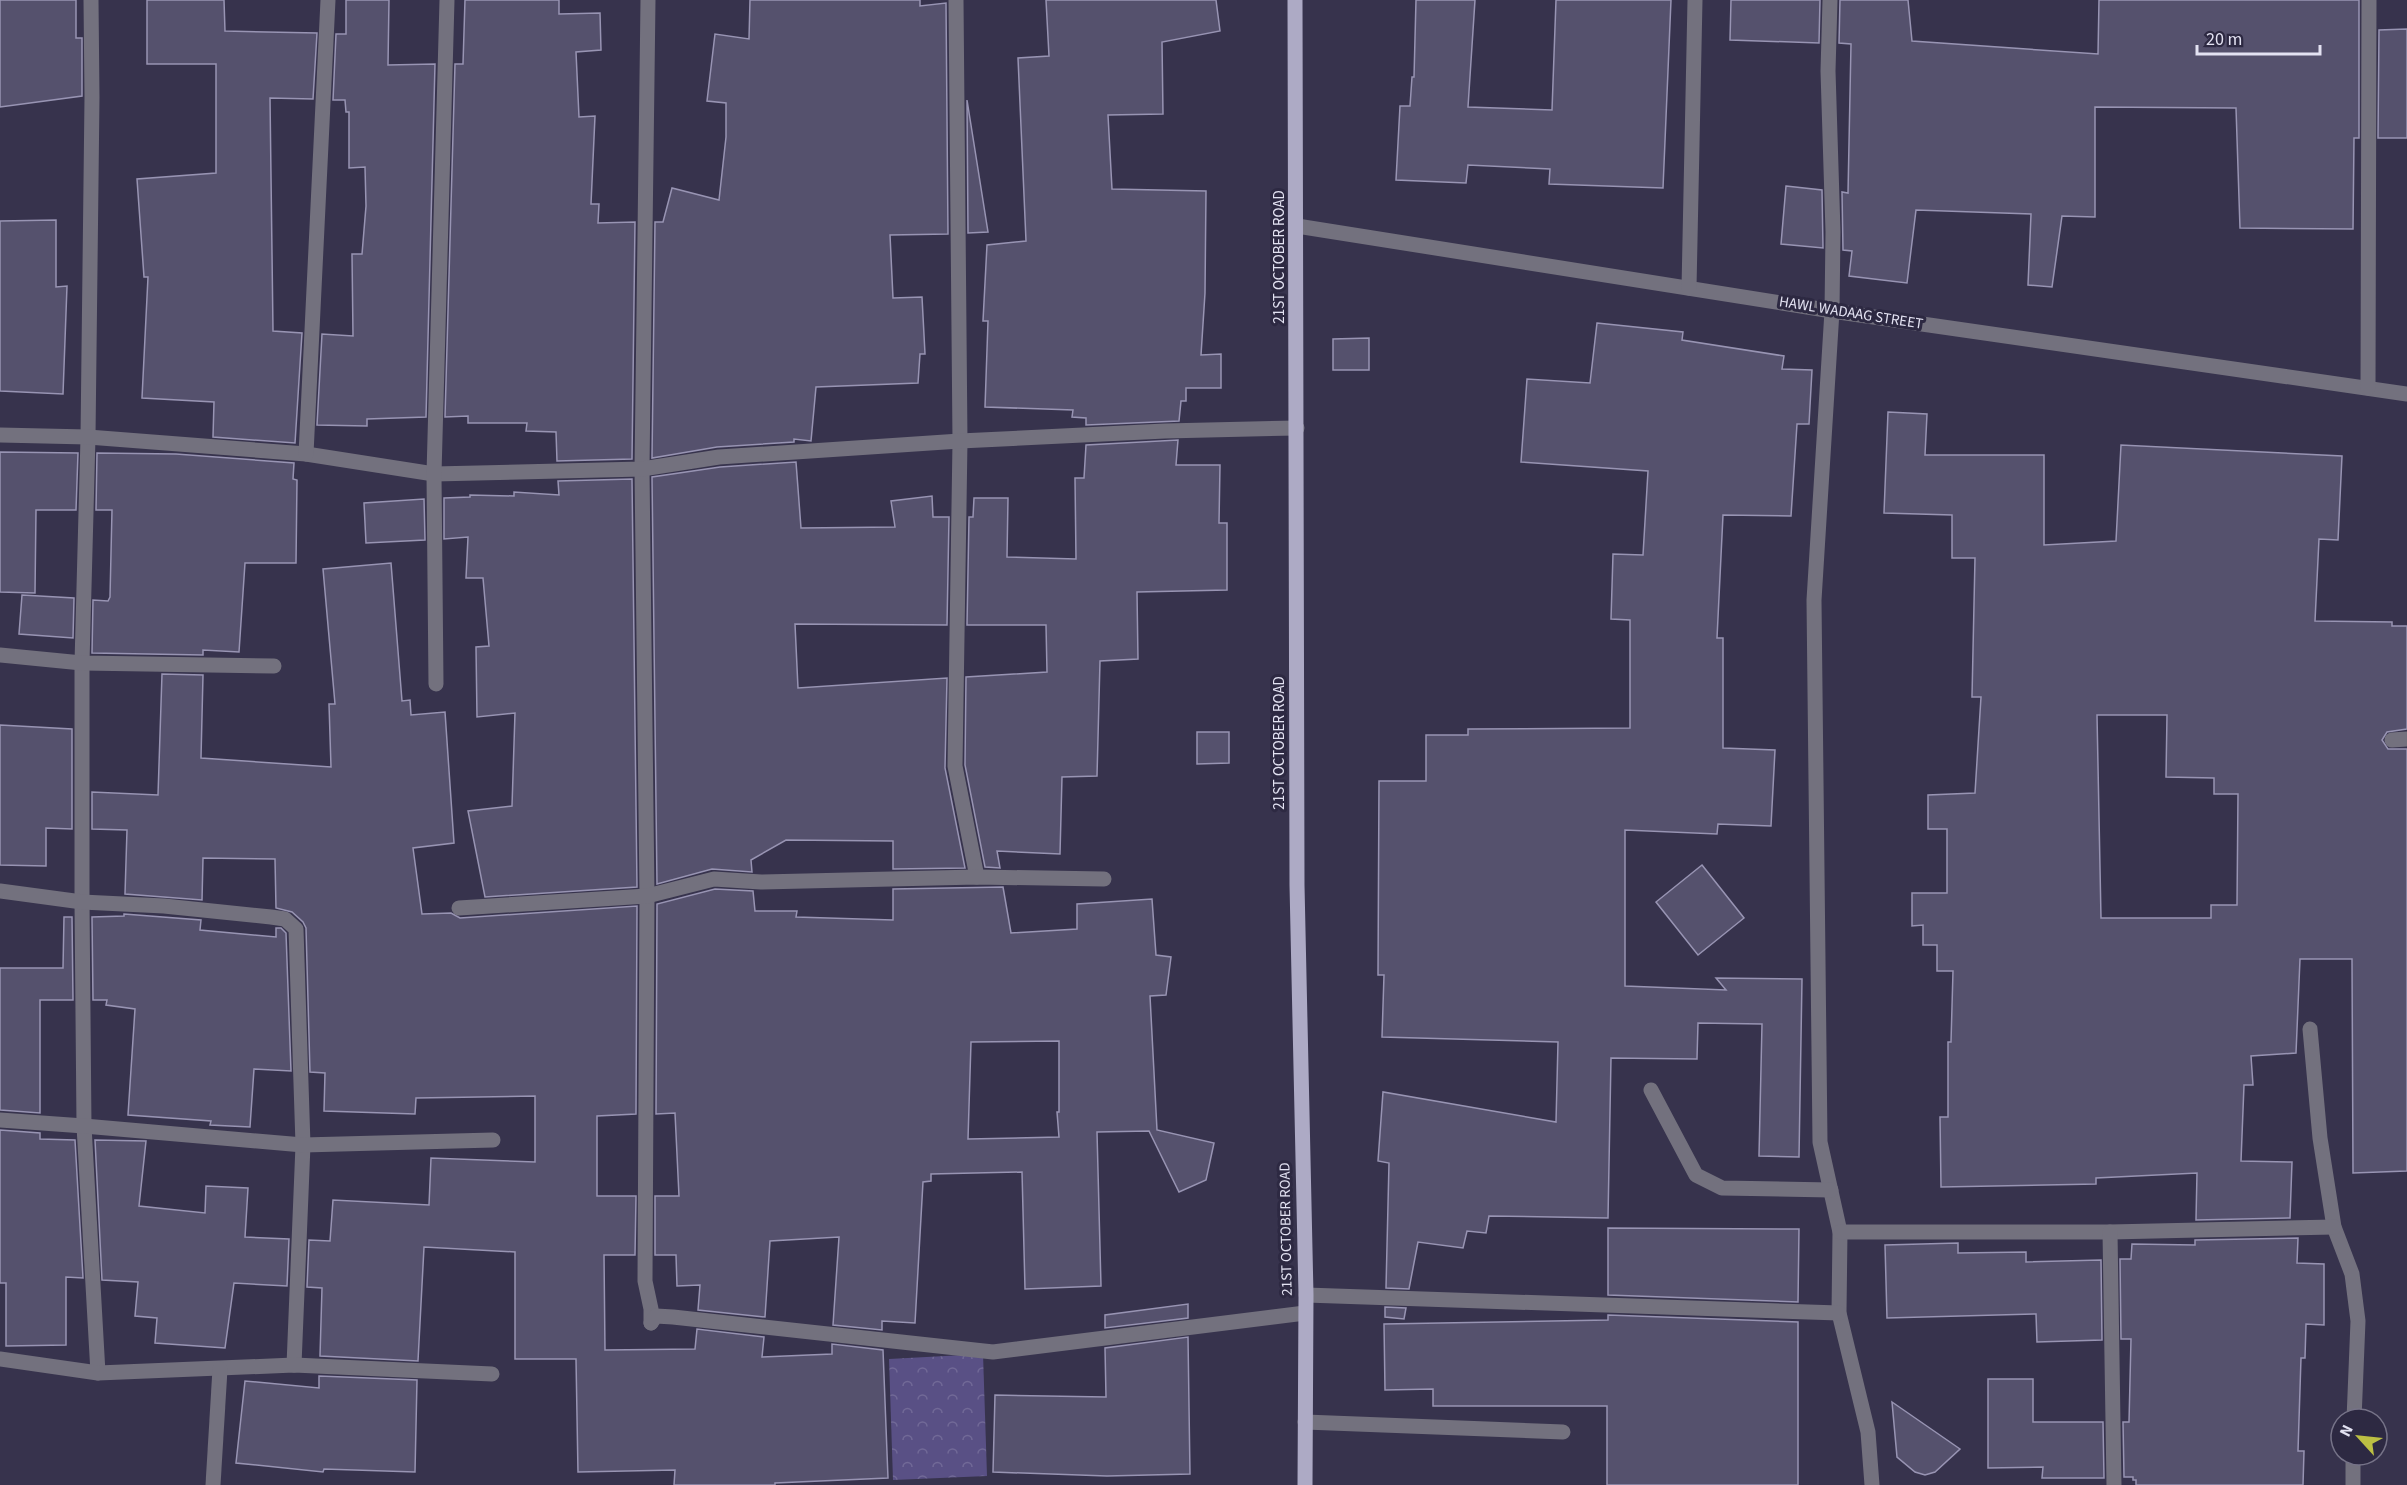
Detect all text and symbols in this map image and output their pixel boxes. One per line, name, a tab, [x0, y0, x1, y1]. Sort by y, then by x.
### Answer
scale bar	[2197, 18, 2320, 56]
text: 20 m	[2206, 27, 2242, 52]
street label: 21ST OCTOBER ROAD	[1269, 190, 1290, 324]
street label: HAWL WADAAG STREET	[1778, 291, 1924, 335]
street label: 21ST OCTOBER ROAD	[1269, 676, 1290, 810]
street label: 21ST OCTOBER ROAD	[1274, 1162, 1298, 1296]
north arrow	[2329, 1407, 2389, 1467]
text: N	[2334, 1421, 2359, 1440]

